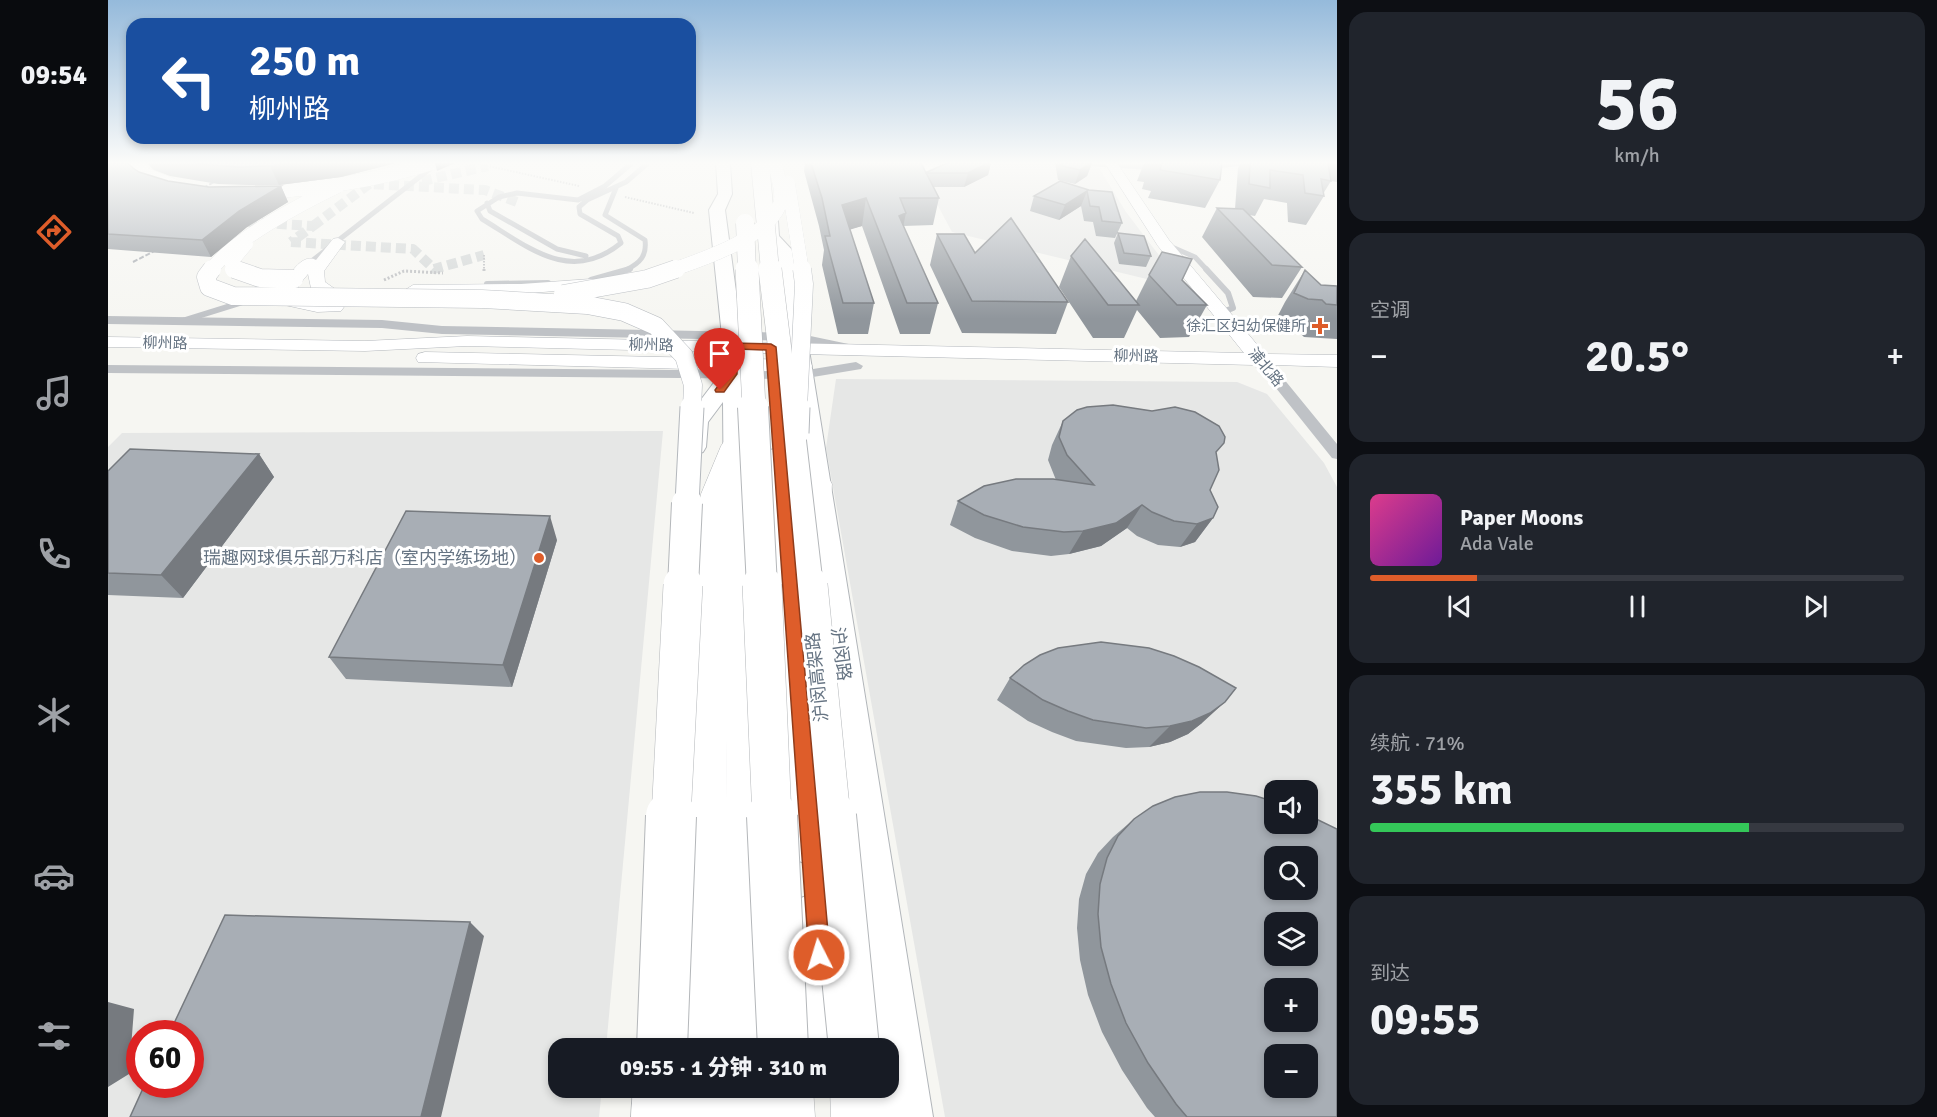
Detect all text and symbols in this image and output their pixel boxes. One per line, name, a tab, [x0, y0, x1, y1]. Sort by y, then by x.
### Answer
text: 250 m	[249, 36, 360, 87]
icon: left	[150, 42, 228, 120]
text: 56	[1595, 56, 1679, 152]
text: 09:54	[21, 59, 87, 92]
text: 柳州路	[249, 93, 330, 126]
text: km/h	[1614, 143, 1660, 168]
icon: directions	[33, 211, 75, 253]
text: 空调	[1370, 298, 1410, 323]
place label: 徐汇区妇幼保健所	[1186, 317, 1306, 335]
marker: 徐汇区妇幼保健所	[1311, 317, 1329, 335]
pin	[694, 328, 745, 390]
text: 20.5°	[1585, 329, 1689, 384]
street label: 柳州路	[142, 334, 188, 352]
street label: 柳州路	[628, 336, 674, 354]
text: −	[1370, 336, 1388, 377]
text: +	[1886, 336, 1904, 377]
icon: arrive	[703, 337, 736, 370]
street label: 浦北路	[1245, 344, 1287, 390]
street label: 柳州路	[1113, 347, 1159, 365]
icon: music	[33, 372, 75, 414]
text: Paper Moons	[1460, 504, 1583, 531]
text: Ada Vale	[1460, 531, 1534, 556]
icon: phone	[33, 533, 75, 575]
place label: 瑞趣网球俱乐部万科店（室内学练场地）	[203, 547, 527, 569]
marker: 瑞趣网球俱乐部万科店（室内学练场地）	[532, 551, 546, 565]
icon: previous	[1443, 590, 1476, 623]
icon: pause	[1621, 590, 1654, 623]
icon: next	[1799, 590, 1832, 623]
street label: 沪闵路	[826, 626, 856, 682]
street label: 沪闵高架路	[801, 631, 833, 723]
icon: climate	[33, 694, 75, 736]
text: 续航 · 71%	[1370, 731, 1465, 756]
text: 355 km	[1370, 762, 1513, 817]
map controls	[1264, 780, 1318, 1098]
button: sound	[1264, 780, 1318, 834]
button: search	[1264, 846, 1318, 900]
icon: car	[33, 855, 75, 897]
button: layers	[1264, 912, 1318, 966]
position arrow	[787, 923, 851, 987]
text: 到达	[1370, 961, 1410, 986]
button: +	[1264, 978, 1318, 1032]
text: 09:55	[1370, 992, 1480, 1047]
icon: filters	[33, 1015, 75, 1057]
speed limit sign: 60	[126, 1020, 204, 1098]
button: −	[1264, 1044, 1318, 1098]
text: 09:55 · 1 分钟 · 310 m	[620, 1054, 827, 1081]

